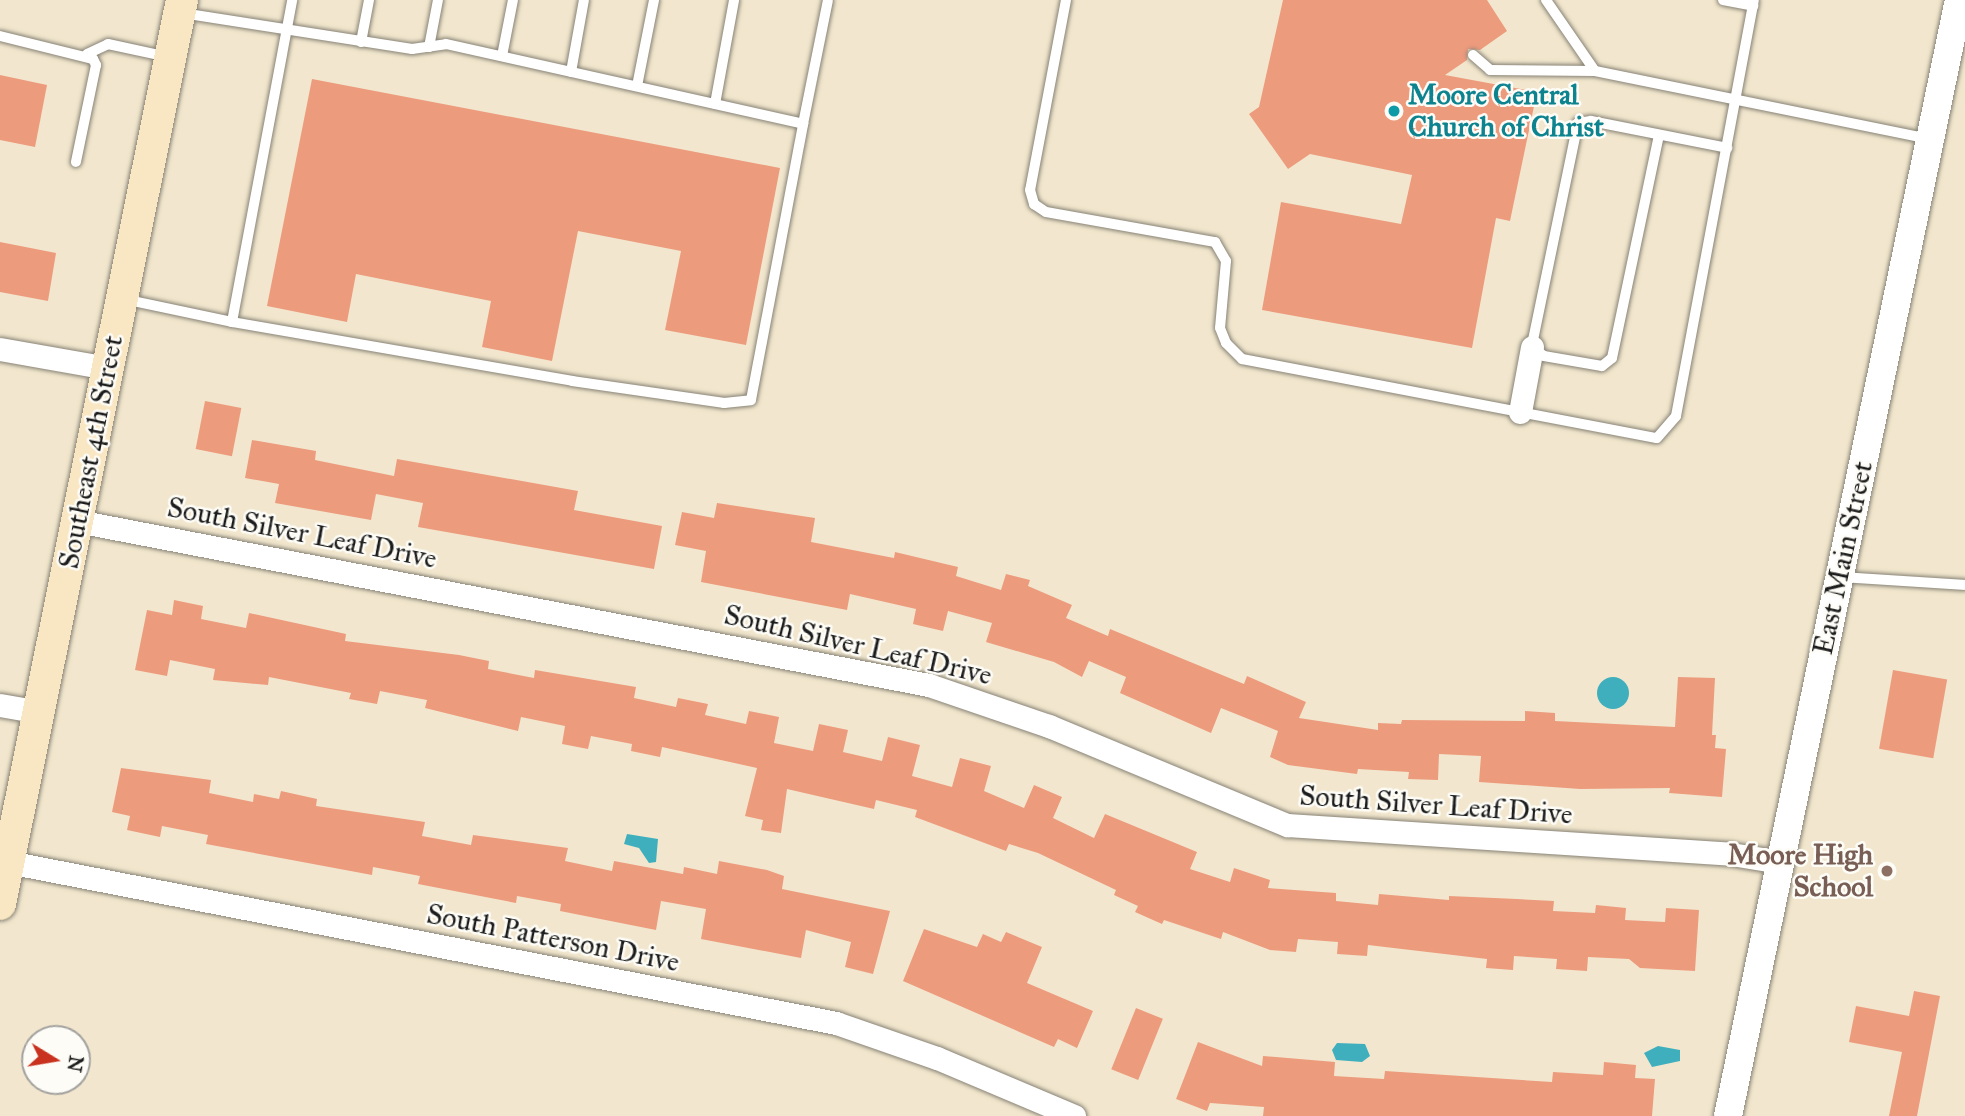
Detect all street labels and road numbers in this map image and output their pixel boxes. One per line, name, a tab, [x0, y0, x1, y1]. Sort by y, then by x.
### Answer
street label: Southeast 4th Street	[52, 332, 130, 572]
street label: East Main Street	[1806, 458, 1880, 658]
street label: South Silver Leaf Drive	[165, 490, 439, 576]
street label: South Silver Leaf Drive	[721, 598, 995, 692]
street label: South Silver Leaf Drive	[1298, 779, 1574, 831]
street label: South Patterson Drive	[424, 897, 682, 979]

